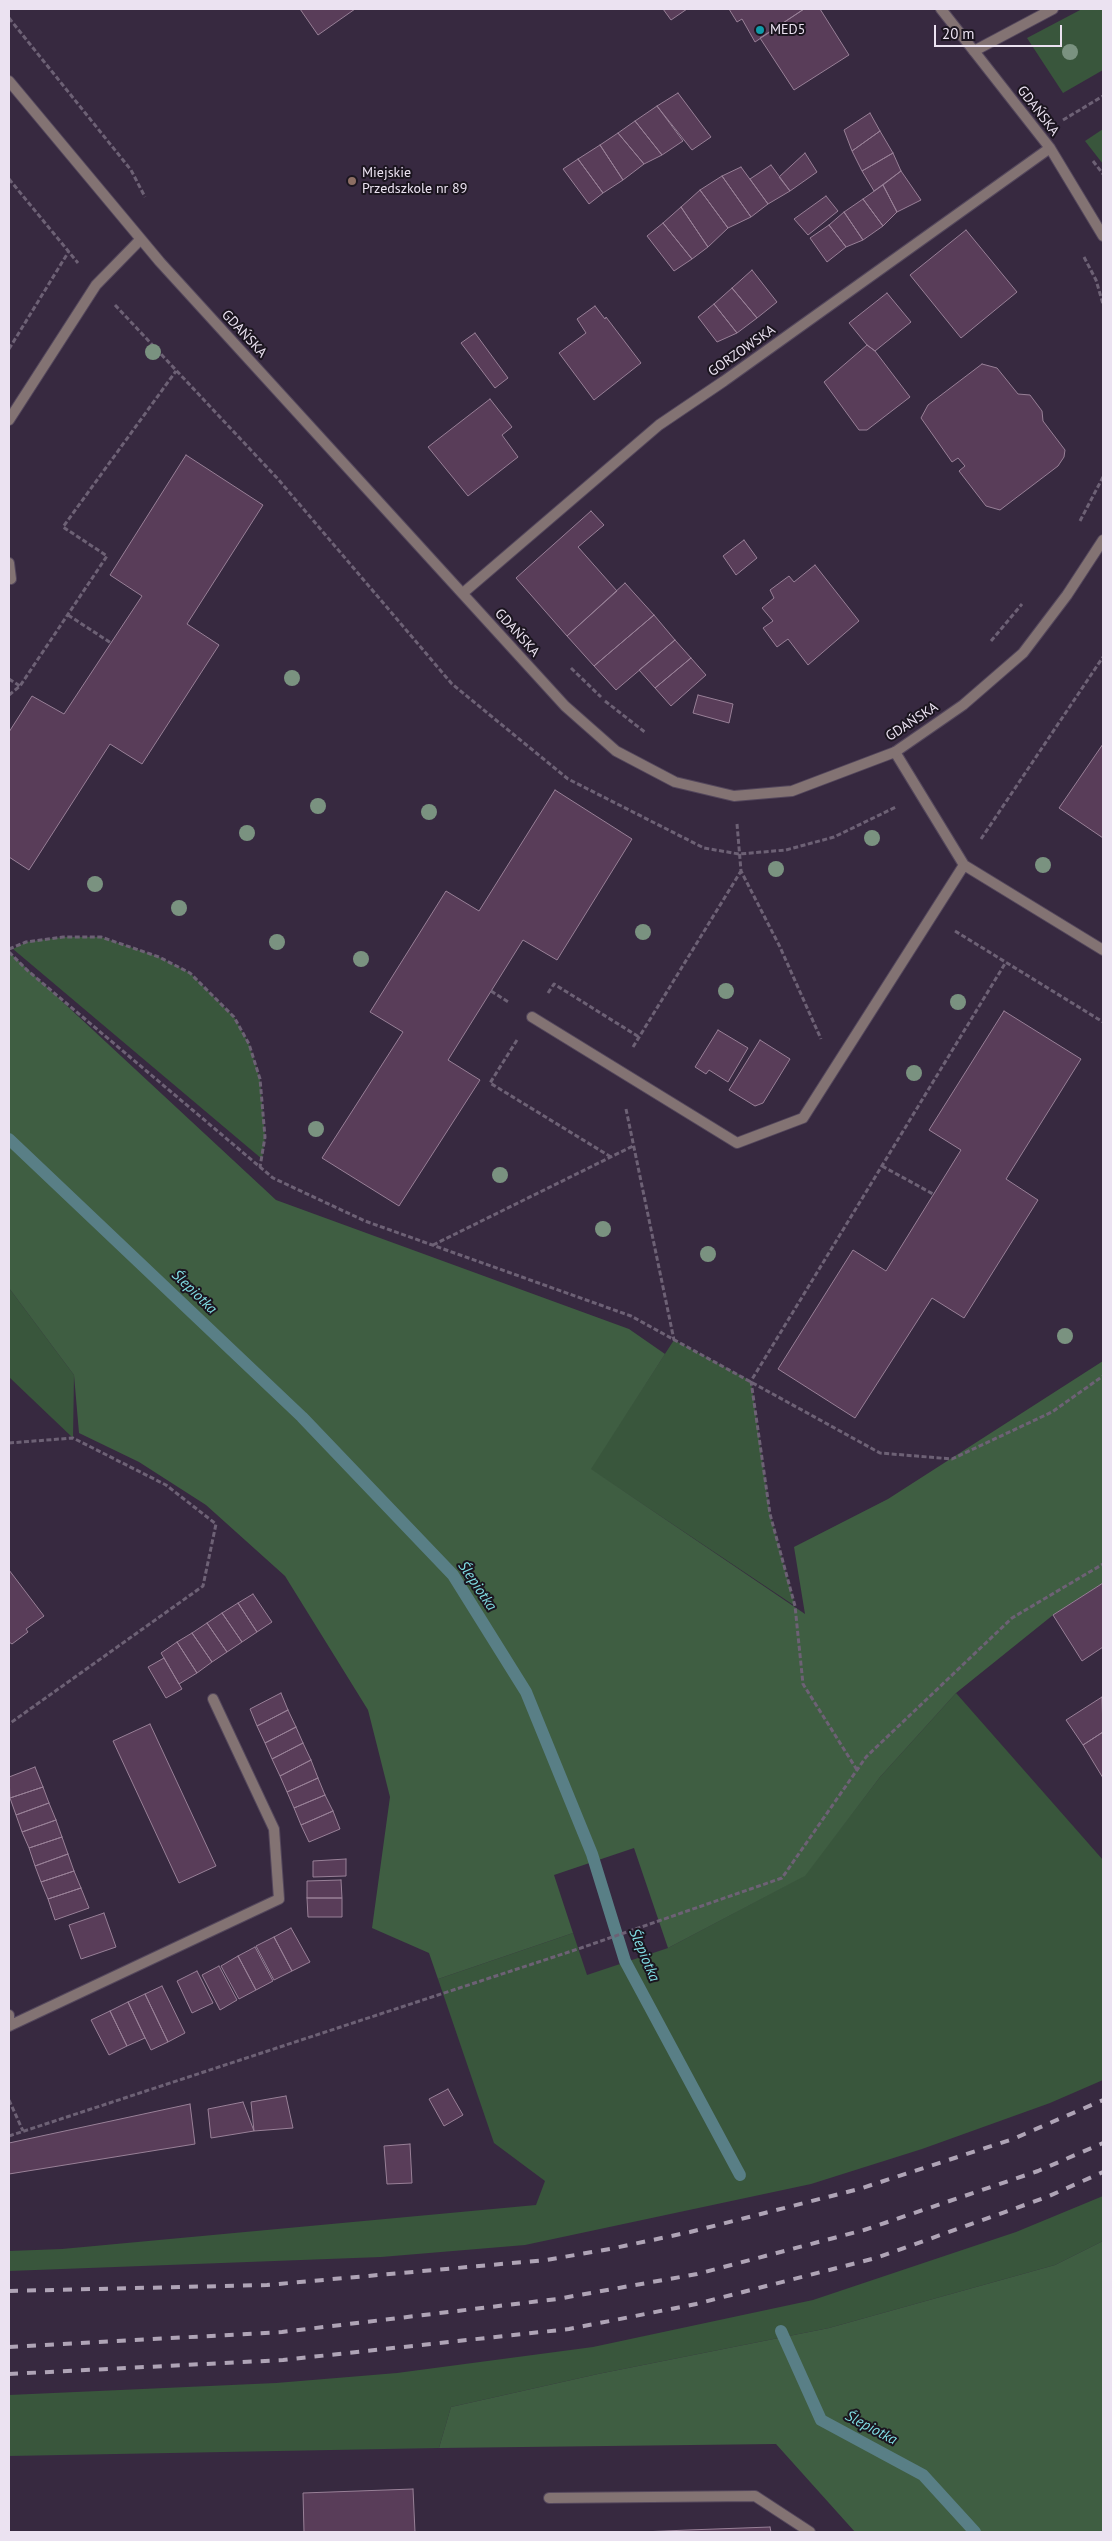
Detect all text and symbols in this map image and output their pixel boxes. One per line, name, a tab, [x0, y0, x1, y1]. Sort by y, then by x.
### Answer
scale bar	[937, 15, 1064, 47]
place label: MED5	[770, 22, 805, 38]
marker: MED5	[754, 24, 766, 36]
text: 20 m	[942, 24, 975, 43]
street label: GDAŃSKA	[1013, 83, 1063, 139]
place label: Miejskie Przedszkole nr 89	[362, 165, 467, 198]
marker: Miejskie Przedszkole nr 89	[346, 175, 358, 187]
street label: GDAŃSKA	[218, 307, 270, 361]
street label: GORZOWSKA	[705, 322, 779, 380]
street label: GDAŃSKA	[491, 606, 543, 660]
street label: GDAŃSKA	[883, 699, 941, 745]
water label: Ślepiotka	[168, 1266, 220, 1318]
water label: Ślepiotka	[454, 1558, 500, 1614]
water label: Ślepiotka	[625, 1926, 663, 1984]
water label: Ślepiotka	[842, 2407, 900, 2449]

